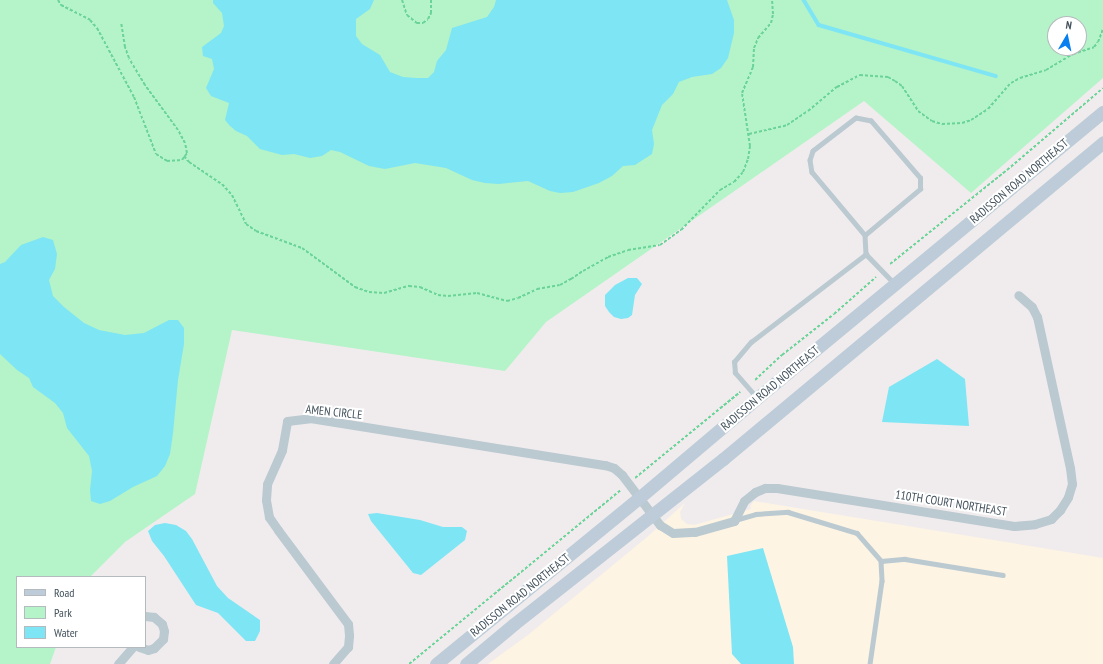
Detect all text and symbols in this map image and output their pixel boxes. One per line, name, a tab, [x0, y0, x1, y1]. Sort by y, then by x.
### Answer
north arrow	[1047, 16, 1087, 56]
text: N	[1065, 18, 1073, 33]
street label: RADISSON ROAD NORTHEAST	[967, 136, 1071, 226]
street label: RADISSON ROAD NORTHEAST	[718, 343, 822, 433]
street label: AMEN CIRCLE	[305, 402, 363, 422]
street label: 110TH COURT NORTHEAST	[894, 487, 1008, 519]
street label: RADISSON ROAD NORTHEAST	[467, 550, 573, 640]
legend	[16, 576, 146, 648]
text: Road	[54, 585, 74, 600]
text: Park	[54, 605, 72, 620]
text: Water	[54, 625, 78, 640]

